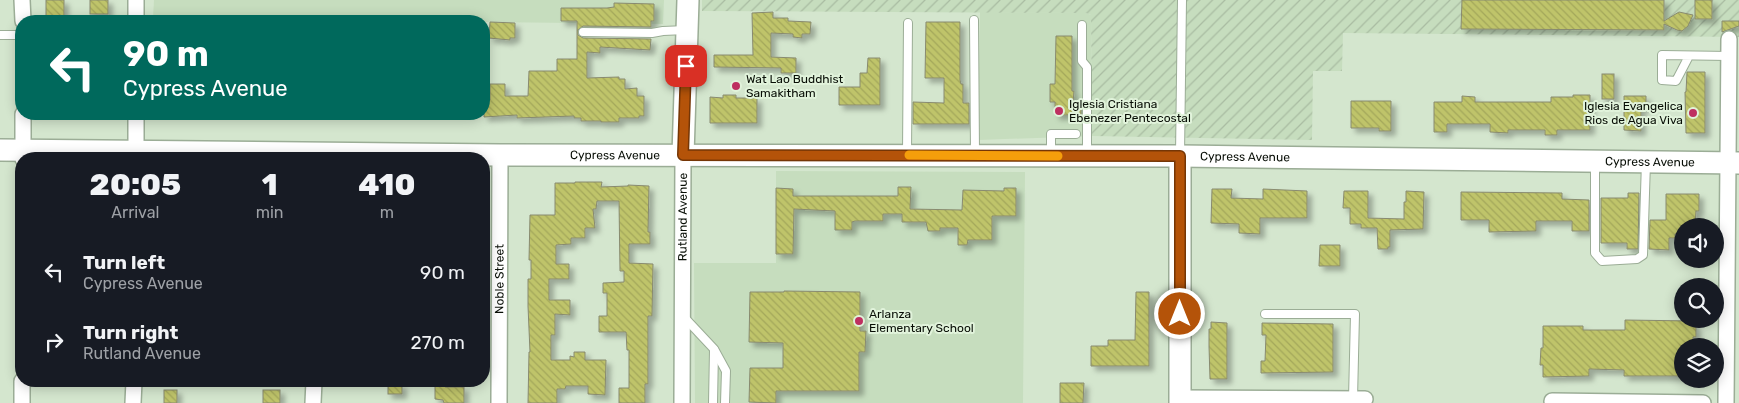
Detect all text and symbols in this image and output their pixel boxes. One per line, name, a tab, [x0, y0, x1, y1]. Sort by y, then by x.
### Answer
text: 90 m	[123, 33, 209, 75]
icon: left	[40, 35, 105, 100]
pin	[665, 45, 707, 87]
icon: arrive	[672, 52, 700, 80]
place label: Wat Lao Buddhist Samakitham	[746, 72, 844, 100]
text: Cypress Avenue	[123, 75, 288, 102]
marker: Wat Lao Buddhist Samakitham	[730, 80, 742, 92]
place label: Iglesia Cristiana Ebenezer Pentecostal	[1069, 97, 1191, 125]
place label: Iglesia Evangelica Rios de Agua Viva	[1584, 99, 1683, 127]
marker: Iglesia Cristiana Ebenezer Pentecostal	[1053, 105, 1065, 117]
marker: Iglesia Evangelica Rios de Agua Viva	[1687, 107, 1699, 119]
street label: Cypress Avenue	[570, 148, 660, 162]
street label: Cypress Avenue	[1200, 149, 1290, 164]
street label: Cypress Avenue	[1605, 154, 1695, 169]
text: 20:05	[90, 167, 181, 203]
text: 1	[262, 167, 278, 203]
text: 410	[358, 167, 415, 203]
street label: Rutland Avenue	[676, 172, 690, 261]
text: Arrival	[111, 203, 159, 222]
text: min	[256, 203, 284, 222]
text: m	[380, 203, 394, 222]
map controls	[1674, 218, 1724, 388]
button: sound	[1674, 218, 1724, 268]
street label: Noble Street	[492, 244, 507, 314]
text: Turn left	[83, 251, 165, 274]
icon: left	[40, 258, 68, 286]
text: 90 m	[420, 261, 465, 284]
text: Cypress Avenue	[83, 274, 203, 293]
button: search	[1674, 278, 1724, 328]
position arrow	[1153, 287, 1205, 339]
place label: Arlanza Elementary School	[869, 307, 974, 335]
marker: Arlanza Elementary School	[853, 315, 865, 327]
text: Turn right	[83, 321, 178, 344]
icon: right	[40, 328, 68, 356]
text: 270 m	[410, 331, 465, 354]
button: layers	[1674, 338, 1724, 388]
text: Rutland Avenue	[83, 344, 201, 363]

